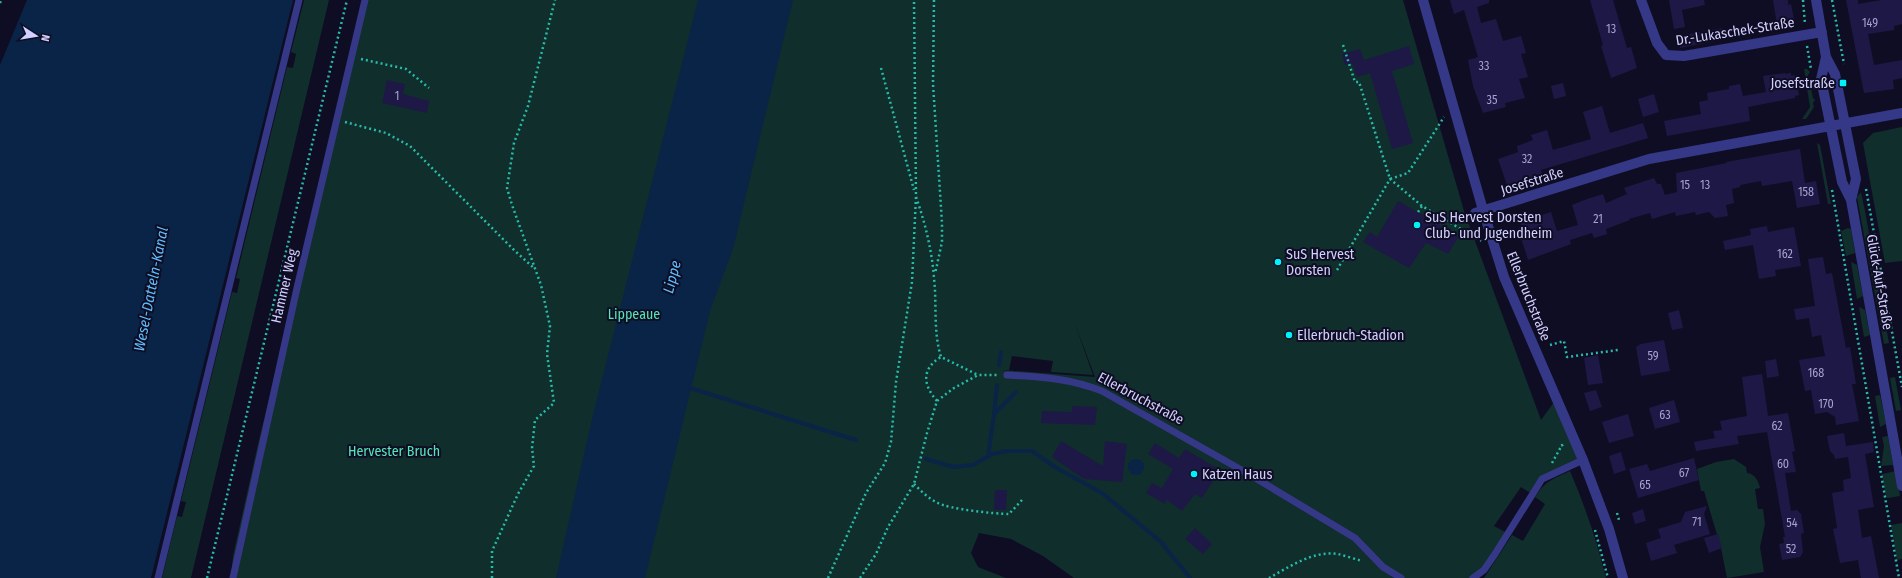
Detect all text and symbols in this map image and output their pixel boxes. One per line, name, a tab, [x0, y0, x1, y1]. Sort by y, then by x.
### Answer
street label: Dr.-Lukaschek-Straße	[1675, 14, 1796, 49]
north arrow	[16, 16, 56, 56]
house number: 149	[1862, 16, 1878, 30]
house number: 13	[1606, 22, 1616, 36]
text: N	[38, 33, 52, 43]
house number: 33	[1479, 59, 1489, 73]
place label: Josefstraße	[1770, 75, 1835, 92]
marker: Josefstraße	[1838, 78, 1848, 88]
house number: 1	[395, 89, 399, 103]
house number: 35	[1487, 93, 1498, 107]
house number: 32	[1522, 152, 1532, 166]
street label: Josefstraße	[1499, 164, 1566, 199]
house number: 15	[1680, 178, 1691, 192]
house number: 13	[1700, 178, 1710, 192]
house number: 158	[1798, 185, 1814, 199]
place label: SuS Hervest Dorsten Club- und Jugendheim	[1425, 209, 1552, 242]
house number: 21	[1593, 212, 1603, 226]
marker: SuS Hervest Dorsten Club- und Jugendheim	[1412, 220, 1422, 230]
water label: Wesel-Datteln-Kanal	[130, 225, 172, 353]
street label: Glück-Auf-Straße	[1863, 233, 1896, 331]
place label: SuS Hervest Dorsten	[1286, 246, 1355, 279]
street label: Hammer Weg	[268, 247, 301, 325]
house number: 162	[1777, 247, 1793, 261]
street label: Ellerbruchstraße	[1503, 249, 1554, 343]
marker: SuS Hervest Dorsten	[1273, 257, 1283, 267]
water label: Lippe	[659, 259, 685, 295]
park label: Lippeaue	[608, 306, 660, 323]
place label: Ellerbruch-Stadion	[1297, 327, 1404, 344]
marker: Ellerbruch-Stadion	[1284, 330, 1294, 340]
house number: 59	[1647, 349, 1659, 363]
house number: 168	[1808, 366, 1824, 380]
street label: Ellerbruchstraße	[1095, 369, 1187, 428]
house number: 170	[1818, 397, 1834, 411]
house number: 63	[1659, 408, 1671, 422]
house number: 62	[1771, 419, 1783, 433]
park label: Hervester Bruch	[348, 443, 440, 460]
house number: 60	[1777, 457, 1789, 471]
place label: Katzen Haus	[1202, 466, 1272, 483]
house number: 67	[1679, 466, 1689, 480]
marker: Katzen Haus	[1189, 469, 1199, 479]
house number: 65	[1639, 478, 1651, 492]
house number: 71	[1692, 515, 1702, 529]
house number: 54	[1786, 516, 1798, 530]
house number: 52	[1786, 542, 1796, 556]

